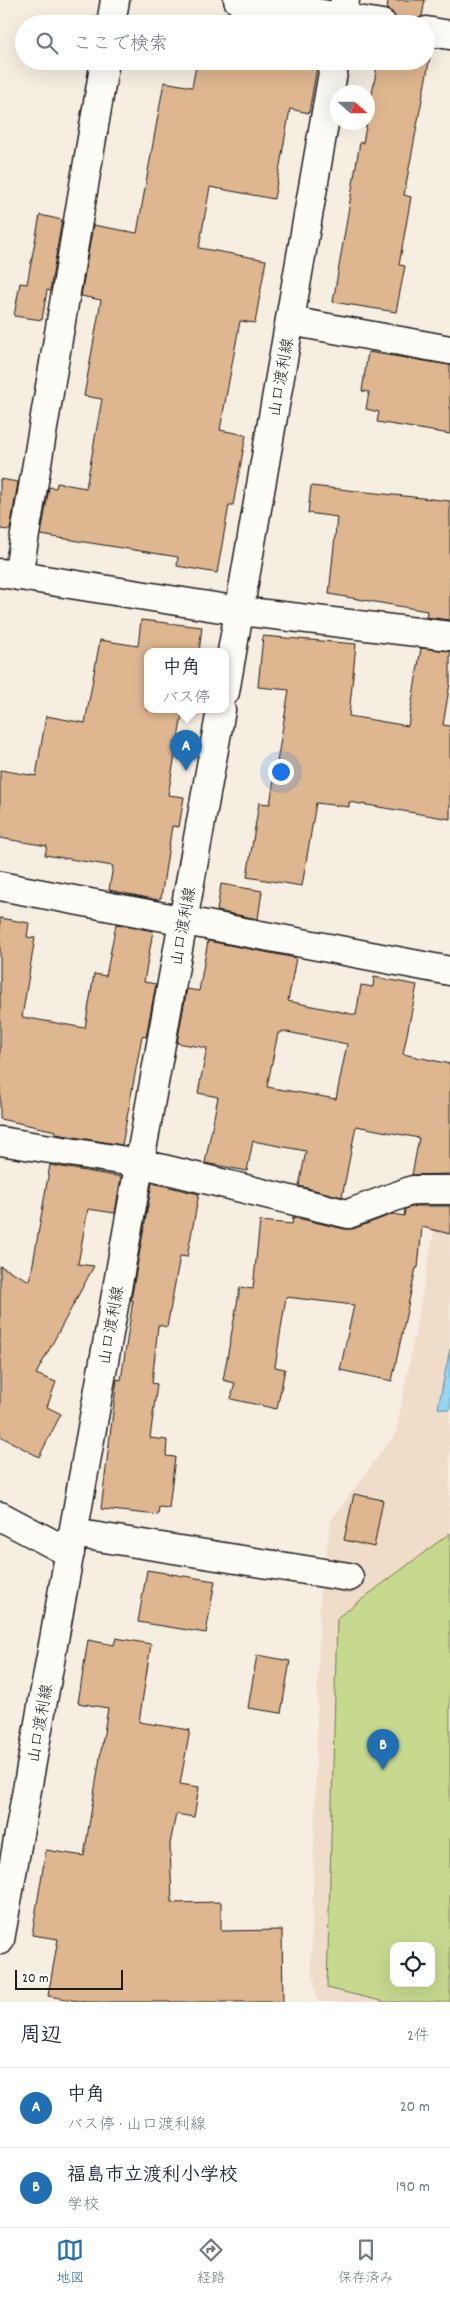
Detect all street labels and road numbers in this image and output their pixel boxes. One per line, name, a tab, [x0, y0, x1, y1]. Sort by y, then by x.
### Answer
street label: 山口渡利線	[264, 336, 301, 419]
street label: 山口渡利線	[166, 885, 203, 968]
street label: 山口渡利線	[94, 1284, 131, 1367]
street label: 山口渡利線	[23, 1682, 60, 1765]

